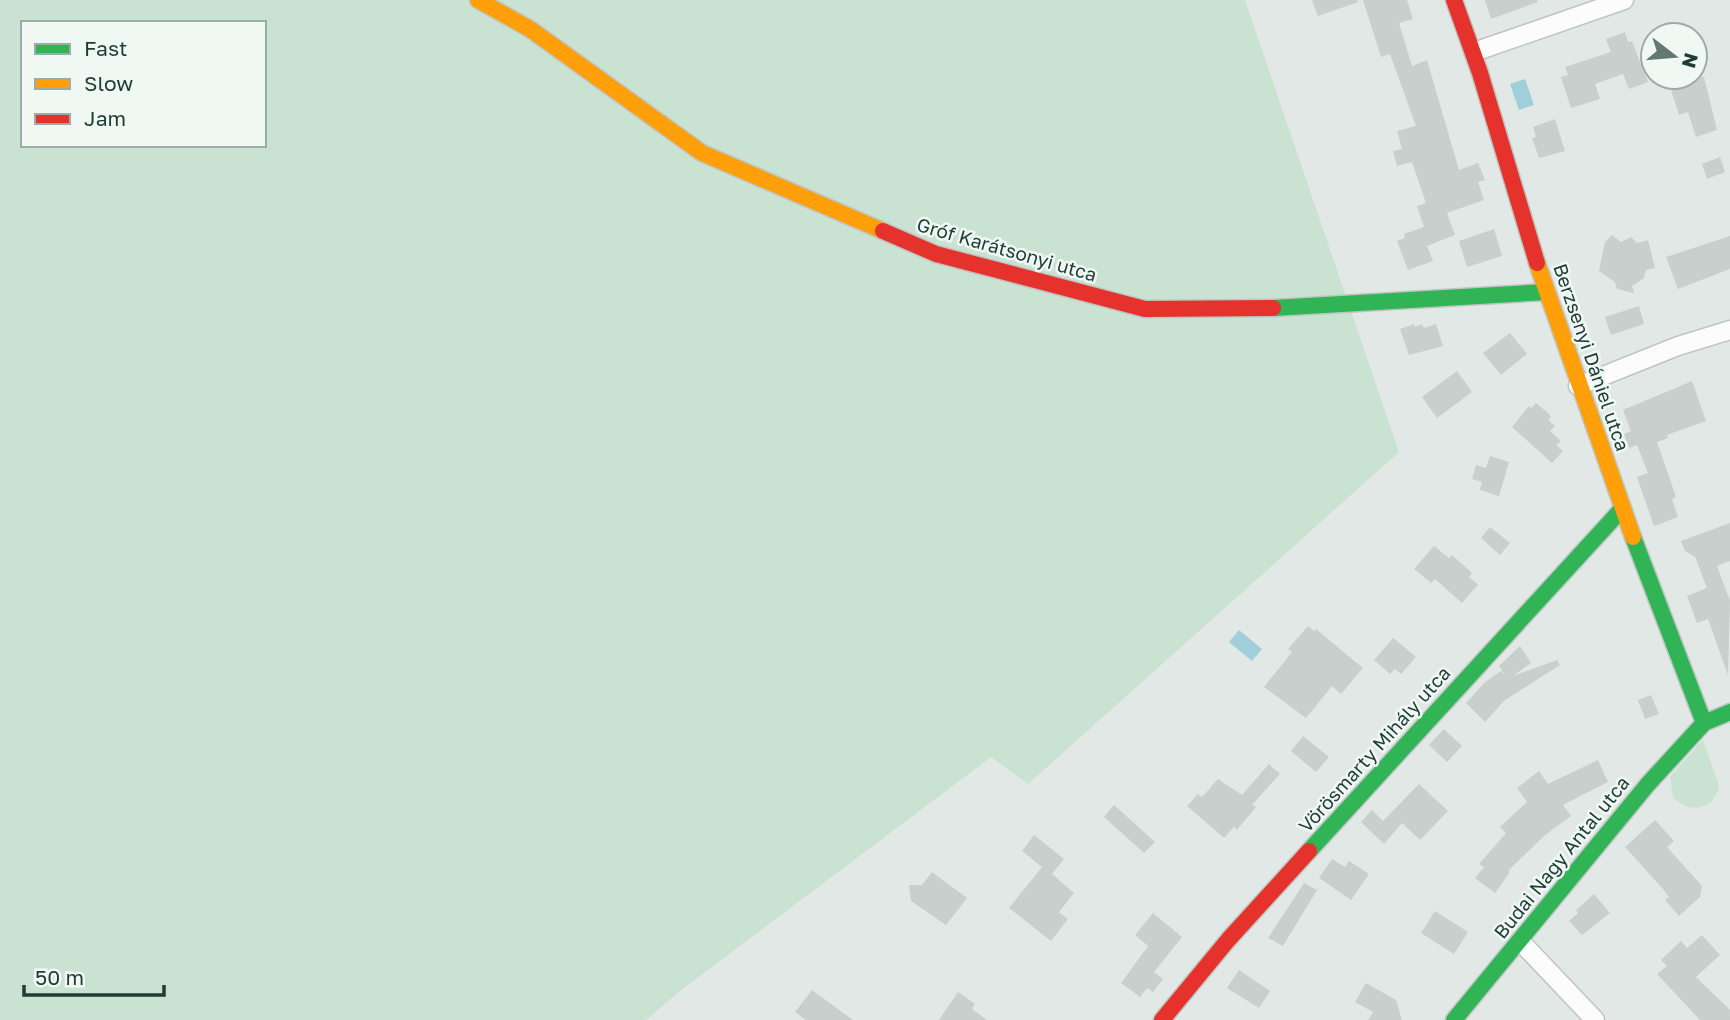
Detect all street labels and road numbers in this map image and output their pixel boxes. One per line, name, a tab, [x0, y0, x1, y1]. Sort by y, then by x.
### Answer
street label: Gróf Karátsonyi utca	[914, 212, 1100, 286]
street label: Berzsenyi Dániel utca	[1549, 260, 1635, 454]
street label: Vörösmarty Mihály utca	[1293, 661, 1455, 837]
street label: Budai Nagy Antal utca	[1488, 771, 1634, 943]

